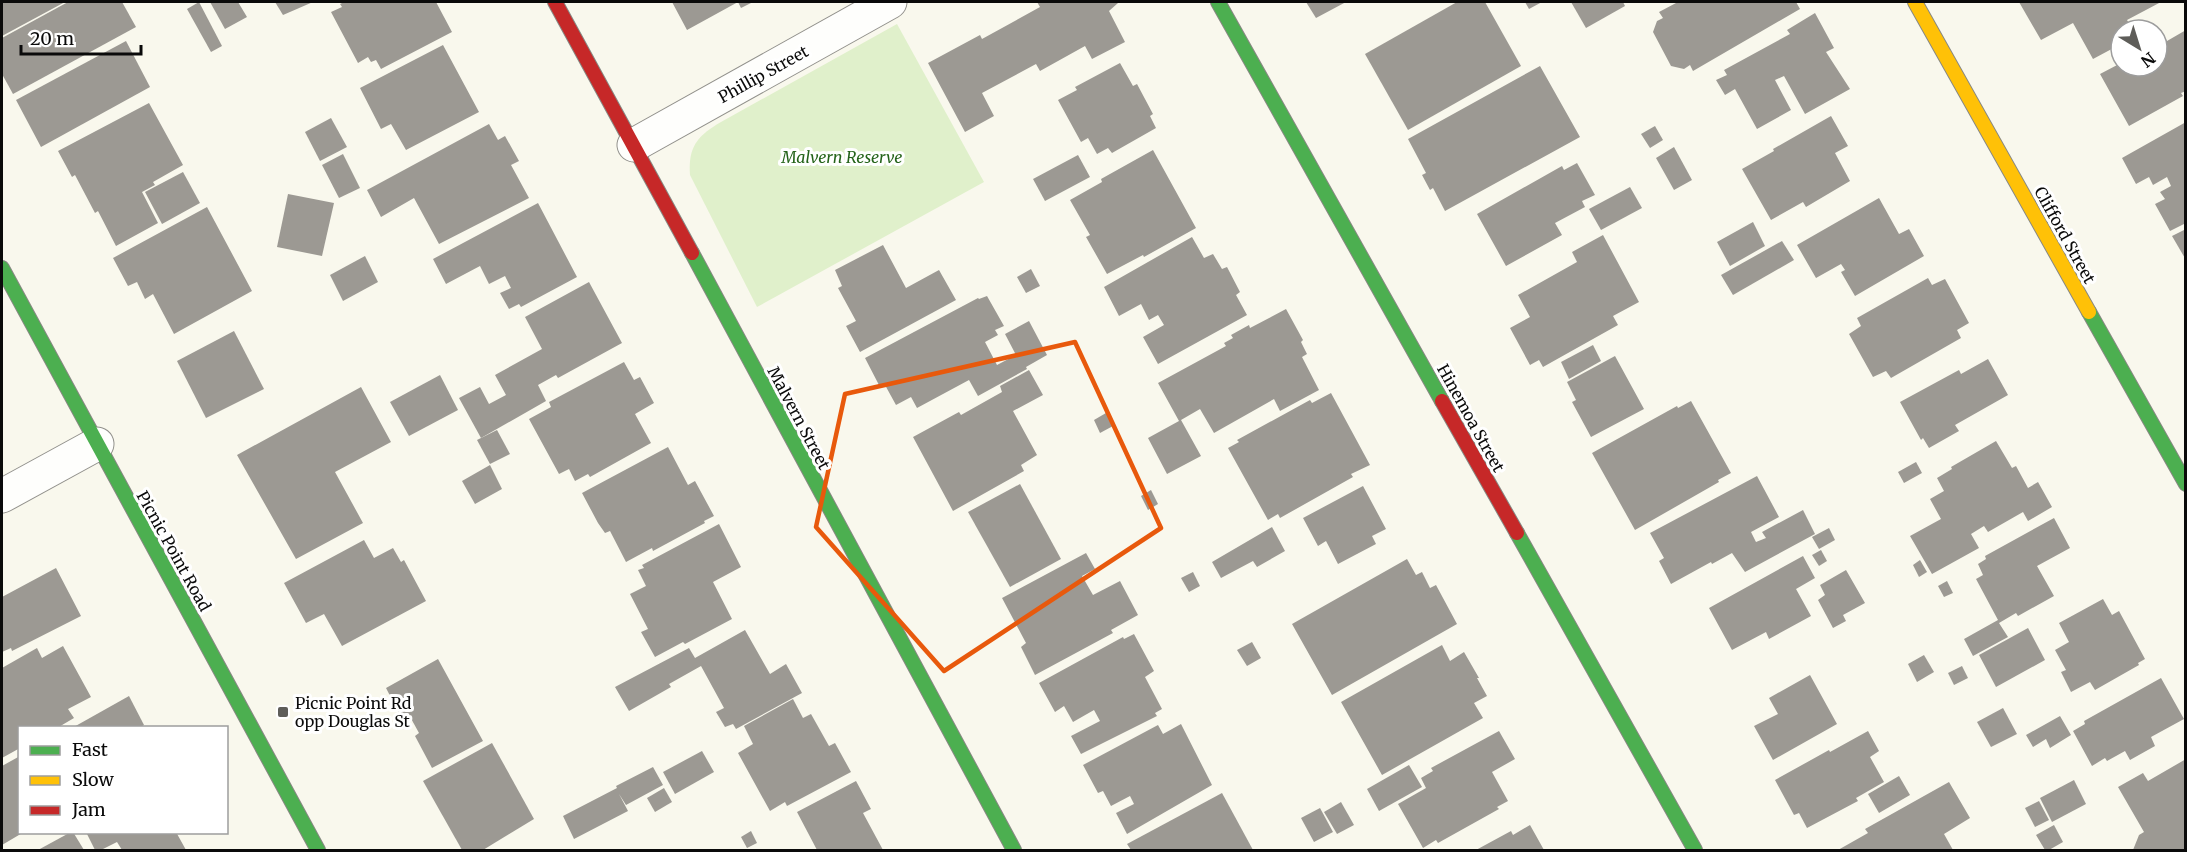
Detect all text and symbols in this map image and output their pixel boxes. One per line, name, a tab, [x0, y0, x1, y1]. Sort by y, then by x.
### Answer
scale bar	[21, 18, 141, 56]
north arrow	[2109, 18, 2169, 78]
text: 20 m	[30, 27, 74, 50]
street label: Phillip Street	[714, 41, 812, 107]
text: N	[2137, 48, 2159, 72]
park label: Malvern Reserve	[780, 147, 903, 167]
street label: Clifford Street	[2030, 183, 2100, 288]
street label: Hinemoa Street	[1433, 360, 1509, 476]
street label: Malvern Street	[763, 363, 835, 474]
street label: Picnic Point Road	[133, 487, 216, 615]
place label: Picnic Point Rd opp Douglas St	[295, 693, 412, 731]
marker: Picnic Point Rd opp Douglas St	[276, 705, 290, 719]
legend	[18, 726, 228, 834]
text: Fast	[72, 738, 108, 761]
text: Slow	[72, 768, 115, 791]
text: Jam	[71, 798, 106, 821]

